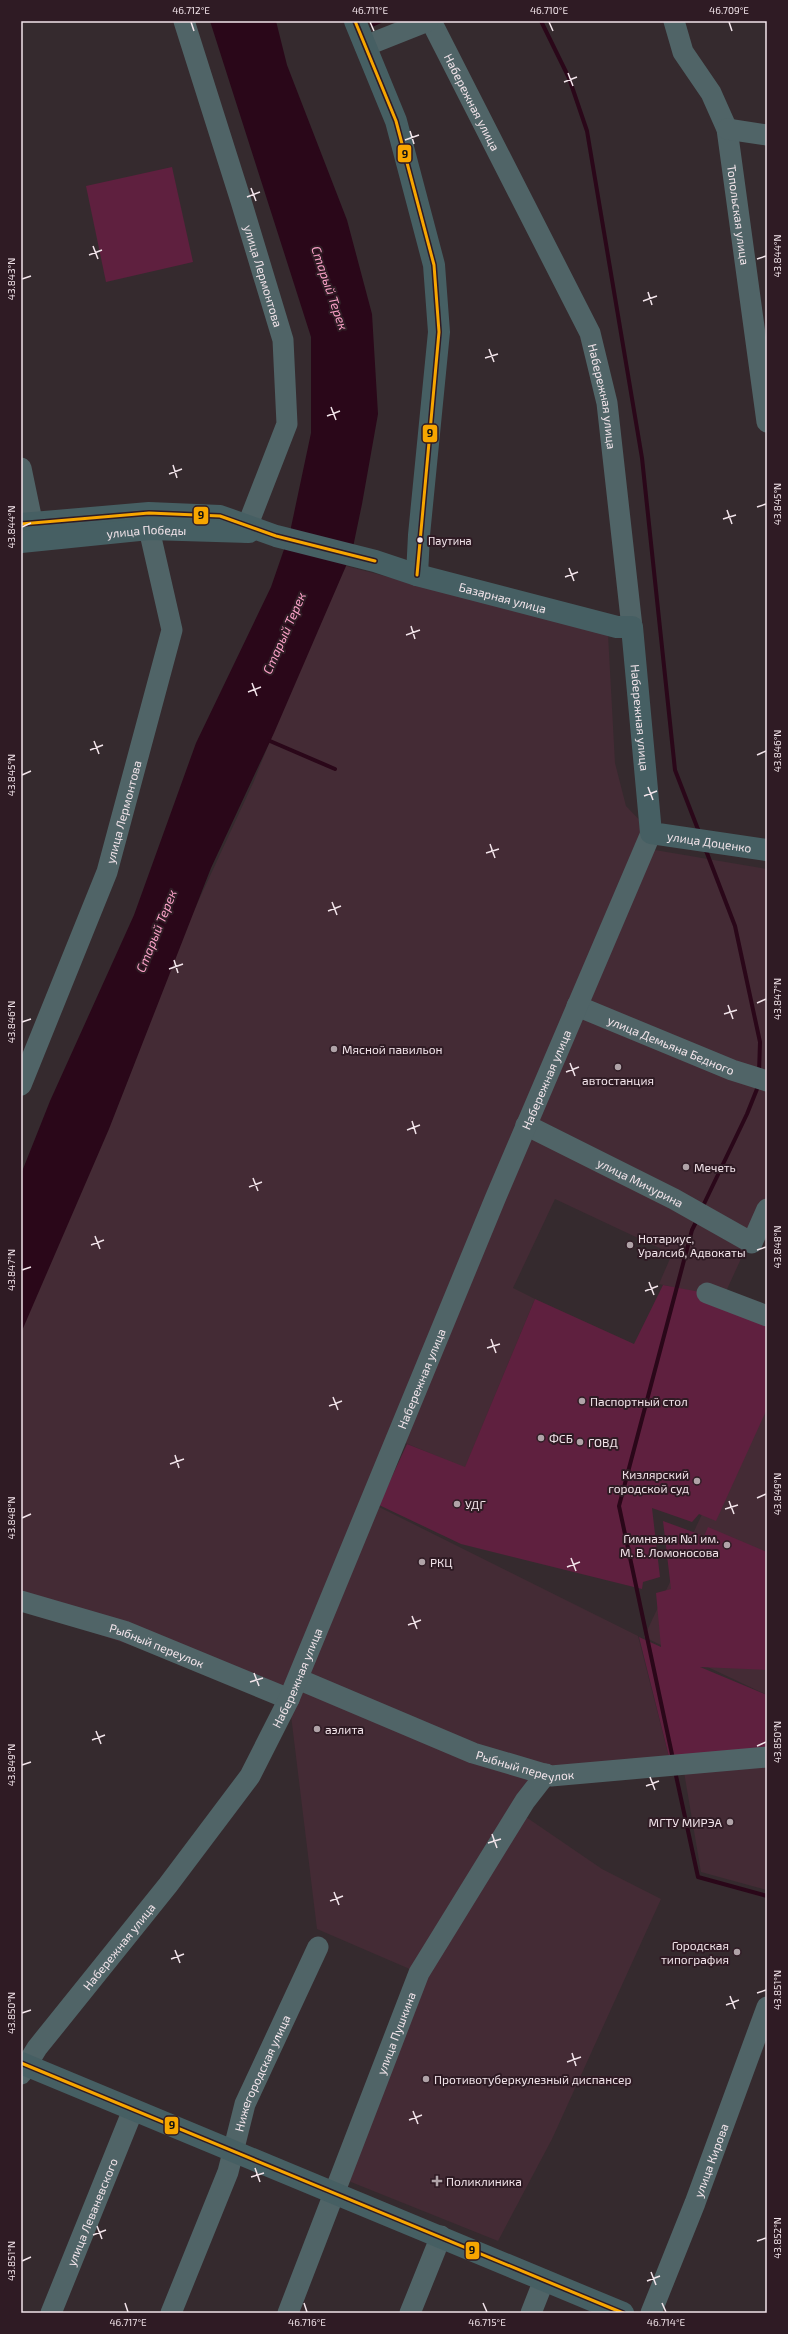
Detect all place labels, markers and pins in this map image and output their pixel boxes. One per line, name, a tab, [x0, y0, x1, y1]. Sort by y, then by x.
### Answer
place label: Паутина	[428, 534, 472, 548]
marker: Паутина	[415, 535, 425, 545]
place label: Мясной павильон	[342, 1042, 443, 1056]
marker: Мясной павильон	[329, 1044, 339, 1054]
marker: автостанция	[613, 1062, 623, 1072]
place label: автостанция	[582, 1073, 654, 1087]
place label: Мечеть	[694, 1160, 736, 1174]
marker: Мечеть	[681, 1162, 691, 1172]
place label: Нотариус, Уралсиб, Адвокаты	[638, 1231, 746, 1259]
marker: Нотариус, Уралсиб, Адвокаты	[625, 1240, 635, 1250]
place label: Паспортный стол	[590, 1394, 688, 1408]
marker: Паспортный стол	[577, 1396, 587, 1406]
place label: ФСБ	[549, 1431, 573, 1445]
marker: ФСБ	[536, 1433, 546, 1443]
place label: ГОВД	[588, 1435, 618, 1449]
marker: ГОВД	[575, 1437, 585, 1447]
place label: Кизлярский городской суд	[608, 1467, 689, 1496]
marker: Кизлярский городской суд	[692, 1476, 702, 1486]
place label: УДГ	[465, 1497, 486, 1511]
marker: УДГ	[452, 1499, 462, 1509]
place label: Гимназия №1 им. М. В. Ломоносова	[620, 1531, 719, 1559]
marker: Гимназия №1 им. М. В. Ломоносова	[722, 1540, 732, 1550]
place label: РКЦ	[430, 1555, 453, 1569]
marker: РКЦ	[417, 1557, 427, 1567]
place label: аэлита	[325, 1722, 364, 1736]
marker: аэлита	[312, 1724, 322, 1734]
place label: МГТУ МИРЭА	[649, 1815, 723, 1829]
marker: МГТУ МИРЭА	[725, 1817, 735, 1827]
place label: Городская типография	[661, 1938, 729, 1966]
marker: Городская типография	[732, 1947, 742, 1957]
place label: Противотуберкулезный диспансер	[434, 2072, 631, 2087]
marker: Противотуберкулезный диспансер	[421, 2074, 431, 2084]
place label: Поликлиника	[446, 2174, 522, 2188]
marker: Поликлиника	[431, 2175, 443, 2187]

